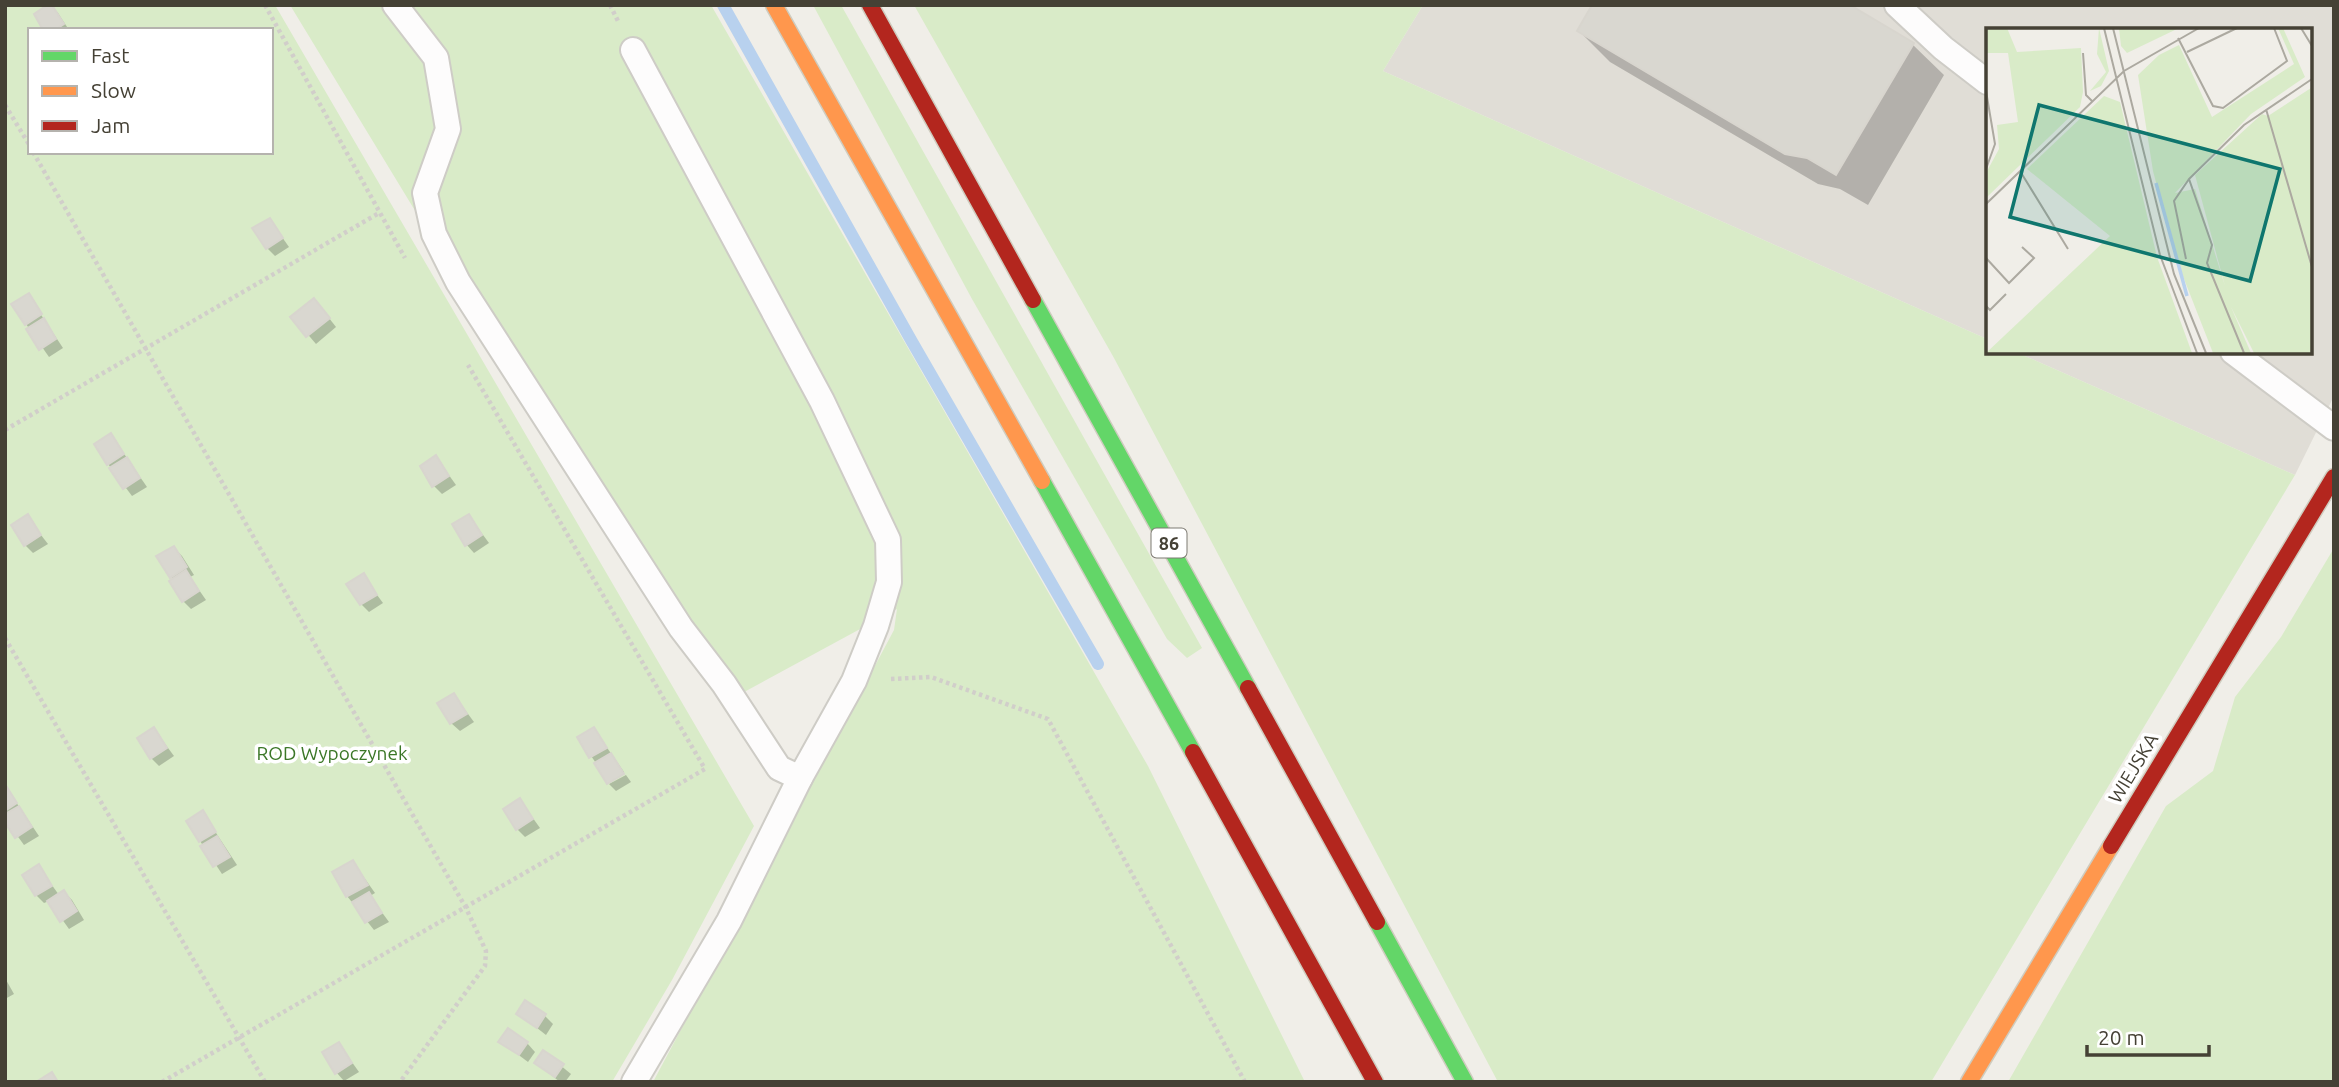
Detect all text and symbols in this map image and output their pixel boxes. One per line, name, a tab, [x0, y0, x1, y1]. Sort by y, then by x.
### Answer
legend	[28, 28, 273, 154]
inset map	[1986, 28, 2311, 354]
text: Fast	[91, 43, 129, 67]
text: Slow	[91, 78, 136, 102]
text: Jam	[91, 113, 130, 137]
road number: 86	[1152, 528, 1186, 558]
street label: WIEJSKA	[2104, 729, 2163, 807]
park label: ROD Wypoczynek	[257, 742, 408, 764]
scale bar	[2087, 1014, 2210, 1058]
text: 20 m	[2098, 1025, 2145, 1049]

